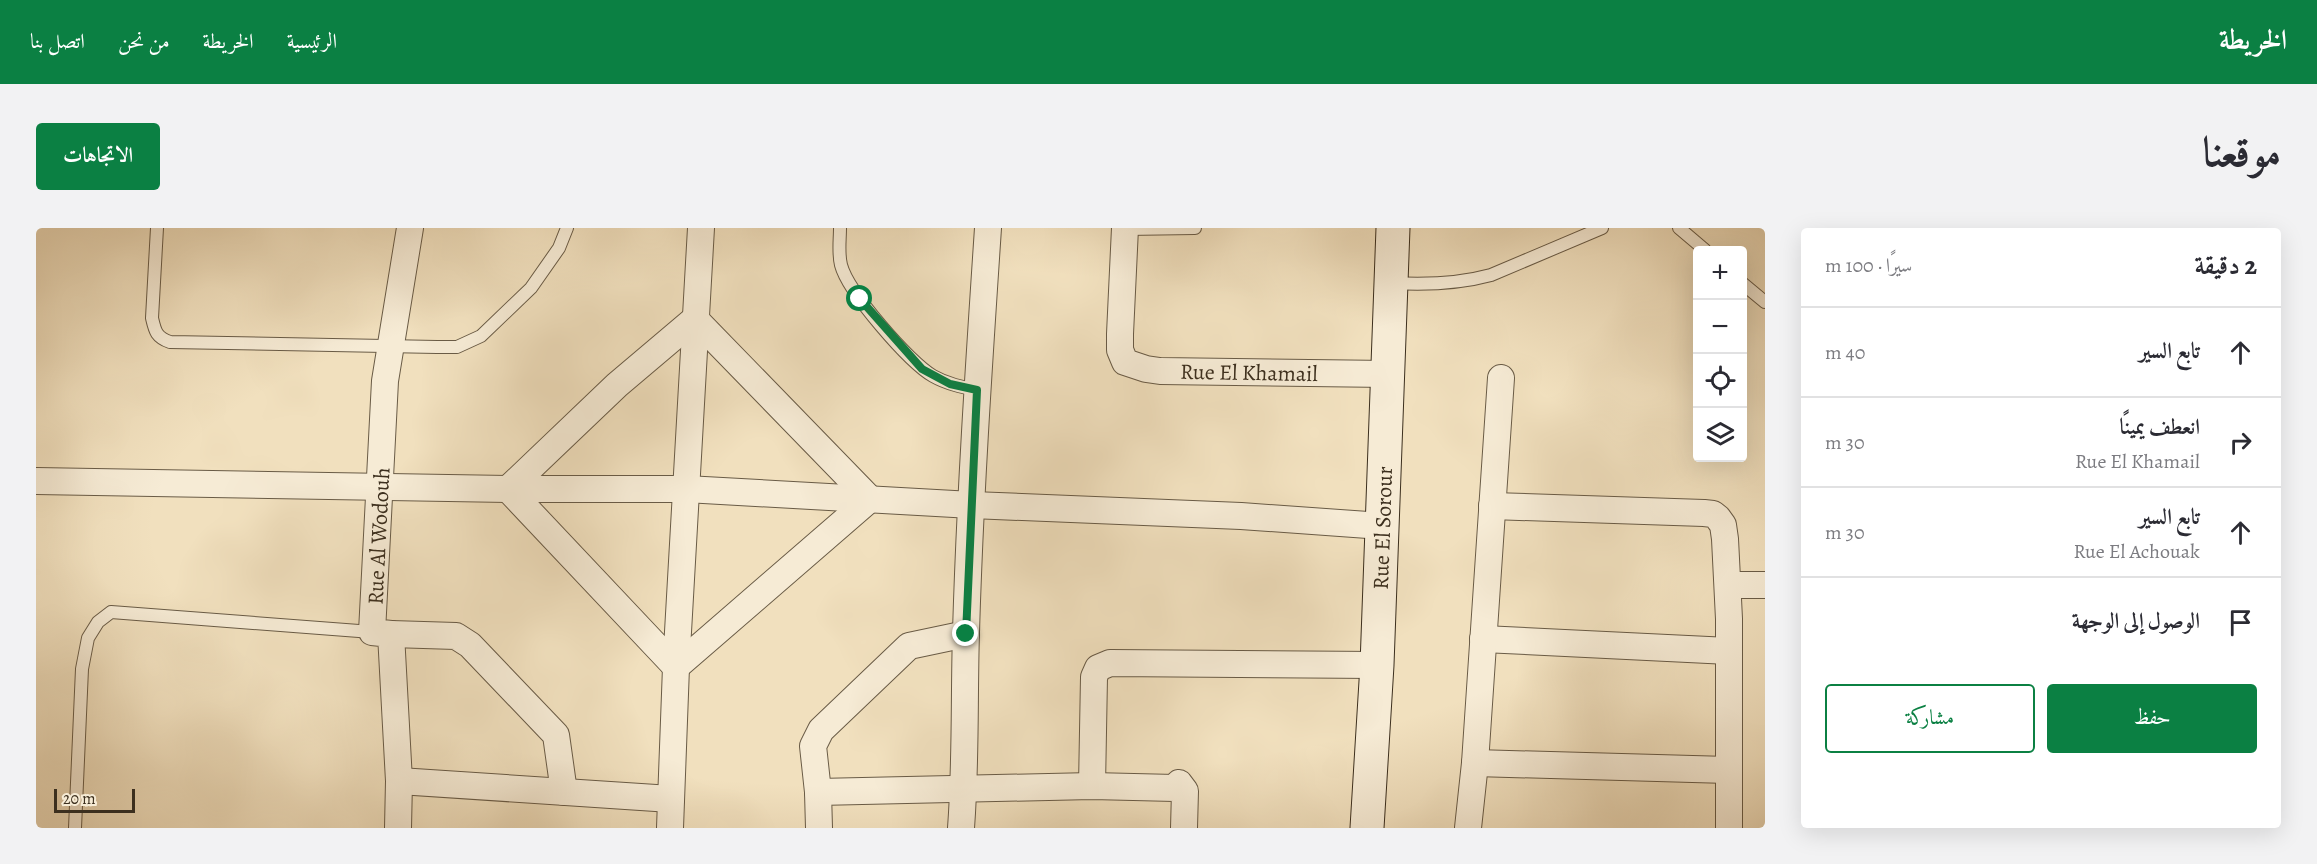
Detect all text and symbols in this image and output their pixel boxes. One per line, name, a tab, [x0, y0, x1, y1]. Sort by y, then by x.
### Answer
text: الخريطة	[2219, 21, 2287, 59]
text: اتصل بنا	[30, 27, 85, 55]
text: من نحن	[118, 27, 170, 55]
text: الخريطة	[203, 27, 254, 55]
text: الرئيسية	[287, 27, 337, 55]
button: الاتجاهات	[36, 123, 160, 190]
text: موقعنا	[2203, 123, 2281, 180]
map controls	[1693, 246, 1747, 462]
button: +	[1693, 246, 1747, 300]
text: 2 دقيقة	[2195, 248, 2257, 283]
text: سيرًا · 100 m	[1825, 252, 1912, 279]
route start	[846, 285, 872, 311]
button: −	[1693, 300, 1747, 354]
text: تابع السير	[2139, 336, 2200, 366]
icon: ahead	[2224, 336, 2257, 369]
text: 40 m	[1825, 339, 1865, 366]
button: locate	[1693, 354, 1747, 408]
street label: Rue El Khamail	[1180, 357, 1318, 389]
button: layers	[1693, 408, 1747, 462]
text: انعطف يمينًا	[2120, 412, 2200, 442]
icon: right	[2224, 426, 2257, 459]
text: 30 m	[1825, 429, 1865, 456]
text: Rue El Khamail	[2075, 448, 2200, 475]
street label: Rue Al Wodouh	[360, 466, 398, 605]
street label: Rue El Sorour	[1366, 466, 1400, 590]
text: تابع السير	[2139, 502, 2200, 532]
icon: ahead	[2224, 516, 2257, 549]
text: 30 m	[1825, 519, 1865, 546]
text: Rue El Achouak	[2073, 538, 2200, 565]
text: الوصول إلى الوجهة	[2072, 606, 2200, 636]
icon: arrive	[2224, 606, 2257, 639]
route end	[952, 620, 978, 646]
button: مشاركة	[1825, 684, 2035, 753]
button: حفظ	[2047, 684, 2257, 753]
scale bar	[54, 786, 135, 814]
text: 20 m	[63, 788, 96, 810]

